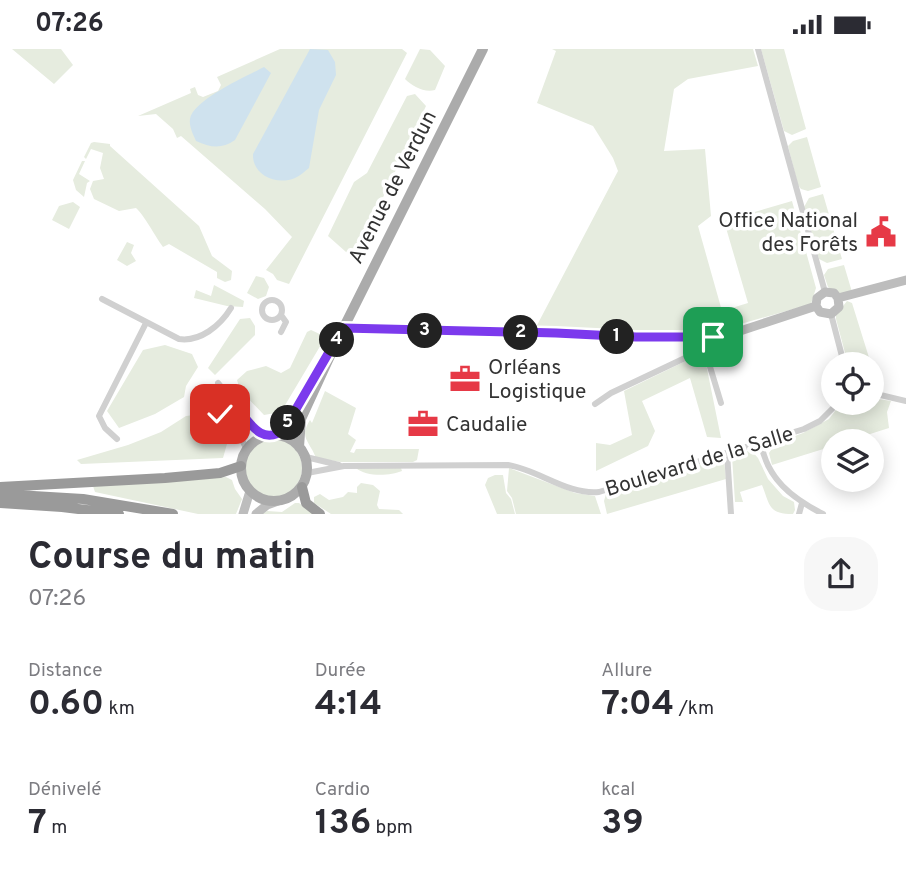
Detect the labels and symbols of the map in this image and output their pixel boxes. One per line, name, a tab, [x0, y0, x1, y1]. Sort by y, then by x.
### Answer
street label: Avenue de Verdun	[343, 106, 444, 269]
place label: Office National des Forêts	[718, 208, 858, 259]
public building icon: Office National des Forêts	[864, 215, 898, 249]
pin	[683, 307, 743, 367]
pin: 3	[408, 313, 442, 349]
pin: 2	[504, 315, 538, 351]
pin: 1	[600, 319, 634, 355]
pin: 4	[320, 323, 354, 357]
place label: Orléans Logistique	[488, 355, 586, 406]
office icon: Orléans Logistique	[448, 362, 482, 396]
pin	[190, 384, 250, 444]
pin: 5	[270, 405, 306, 441]
office icon: Caudalie	[406, 407, 440, 441]
place label: Caudalie	[446, 412, 527, 439]
street label: Boulevard de la Salle	[602, 421, 797, 504]

